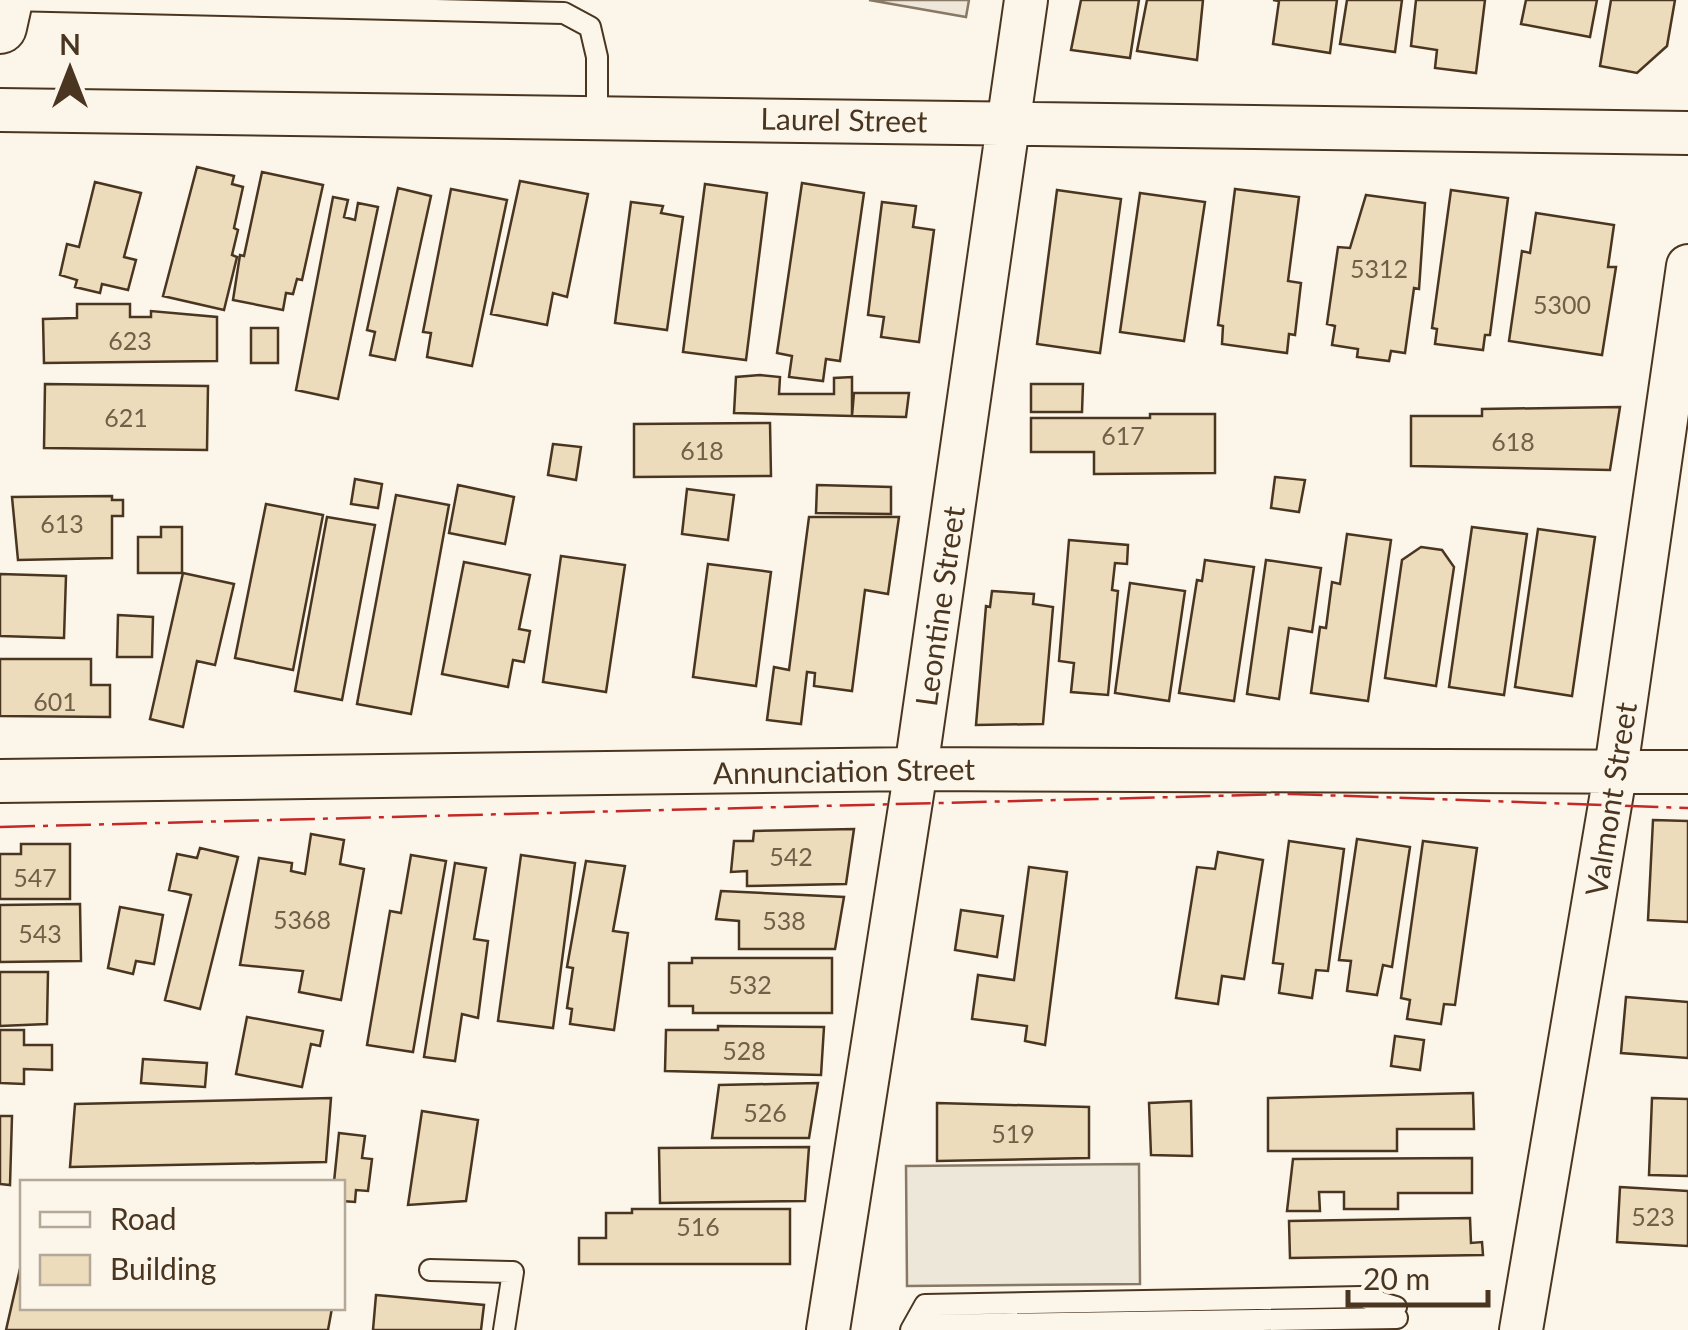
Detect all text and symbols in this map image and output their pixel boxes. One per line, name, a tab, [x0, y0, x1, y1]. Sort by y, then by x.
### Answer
north arrow	[20, 20, 120, 120]
text: N	[59, 27, 81, 61]
street label: Laurel Street	[760, 100, 928, 138]
house number: 5312	[1350, 253, 1408, 283]
house number: 5300	[1533, 289, 1591, 319]
house number: 623	[108, 325, 152, 355]
house number: 621	[104, 402, 148, 432]
house number: 617	[1101, 420, 1145, 450]
house number: 618	[1491, 426, 1535, 456]
house number: 618	[680, 435, 724, 465]
street label: Leontine Street	[907, 504, 971, 708]
house number: 613	[40, 508, 84, 538]
house number: 601	[33, 686, 77, 716]
street label: Valmont Street	[1577, 699, 1643, 898]
street label: Annunciation Street	[713, 750, 976, 790]
house number: 542	[769, 841, 813, 871]
house number: 547	[13, 862, 57, 892]
house number: 5368	[273, 904, 331, 934]
house number: 538	[762, 905, 806, 935]
house number: 543	[18, 918, 62, 948]
house number: 532	[728, 969, 772, 999]
house number: 528	[722, 1035, 766, 1065]
house number: 526	[743, 1097, 787, 1127]
house number: 519	[991, 1118, 1035, 1148]
legend	[20, 1180, 345, 1310]
text: Road	[110, 1200, 177, 1236]
house number: 523	[1631, 1201, 1675, 1231]
house number: 516	[676, 1211, 720, 1241]
scale bar	[1348, 1245, 1488, 1307]
text: Building	[110, 1250, 216, 1286]
text: 20 m	[1363, 1260, 1430, 1296]

